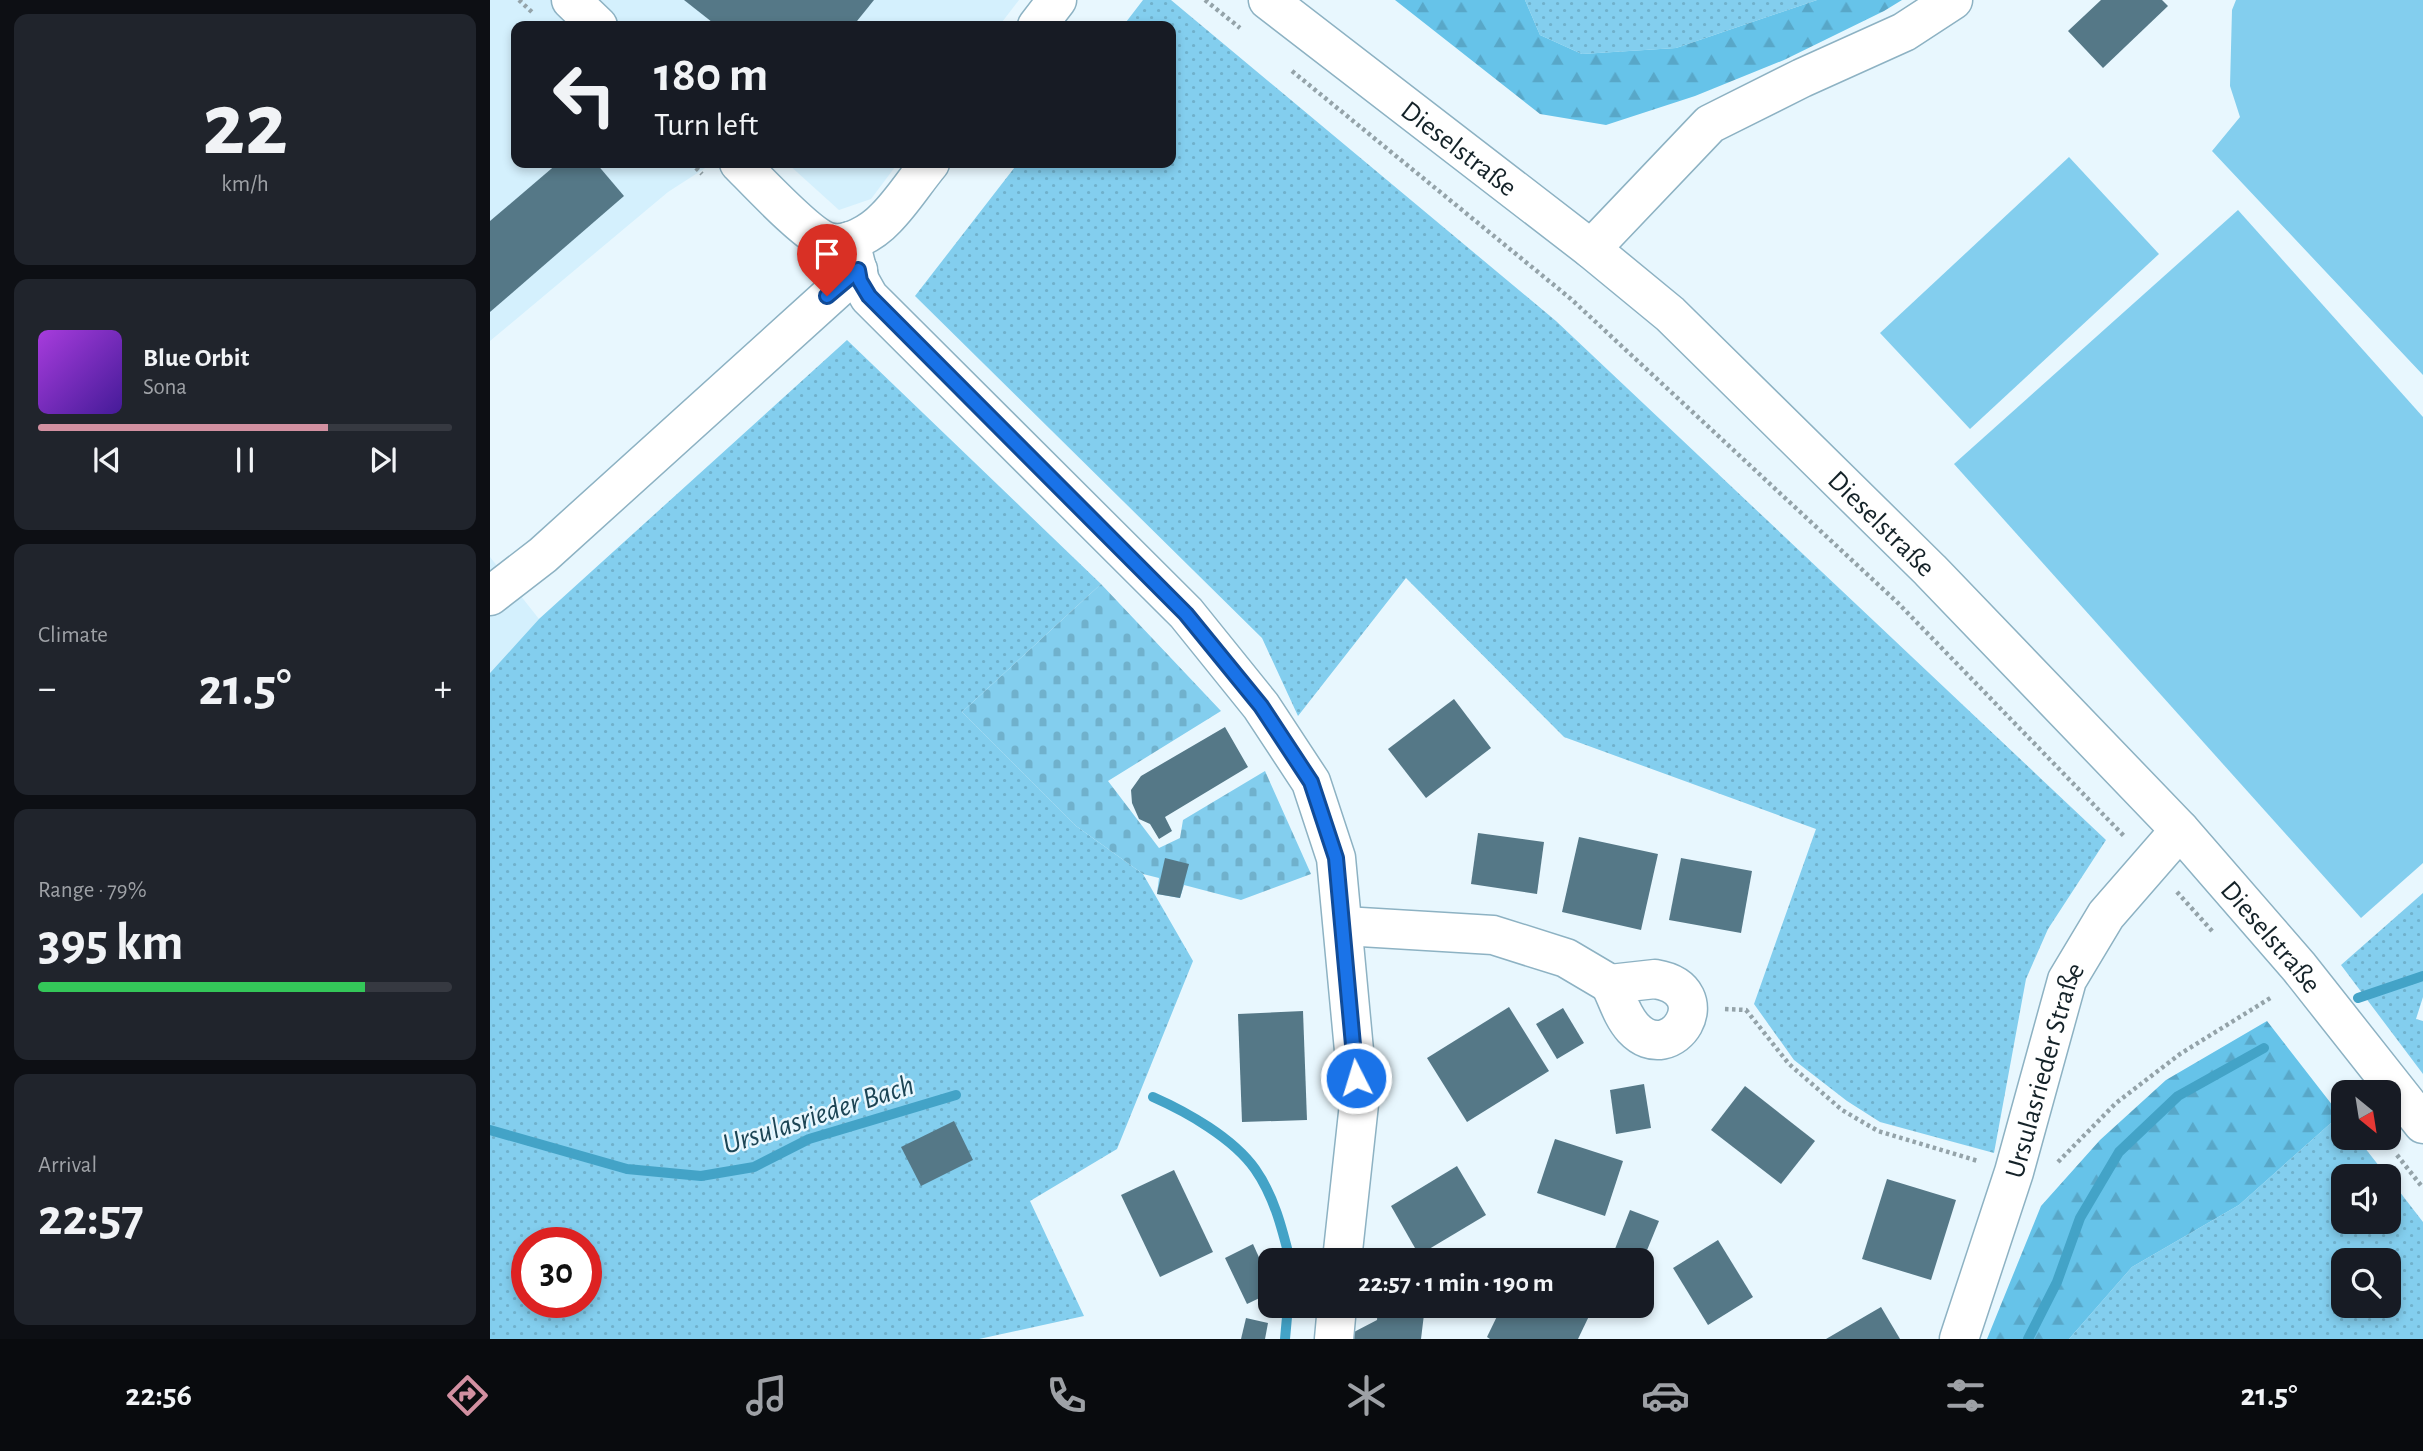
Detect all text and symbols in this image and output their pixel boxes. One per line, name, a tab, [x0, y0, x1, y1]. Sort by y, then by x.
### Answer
icon: left	[539, 49, 630, 140]
text: 180 m	[654, 51, 768, 100]
text: 22	[202, 80, 288, 171]
street label: Dieselstraße	[1395, 96, 1521, 202]
text: Turn left	[654, 109, 758, 141]
text: km/h	[221, 173, 269, 196]
pin	[797, 224, 857, 296]
icon: arrive	[808, 235, 846, 273]
text: Blue Orbit	[143, 345, 249, 371]
text: Sona	[143, 376, 187, 399]
icon: previous	[88, 441, 126, 479]
icon: pause	[226, 441, 264, 479]
icon: next	[364, 441, 402, 479]
street label: Dieselstraße	[1822, 466, 1940, 583]
text: Climate	[38, 624, 108, 647]
text: 21.5°	[199, 662, 291, 714]
text: −	[38, 670, 56, 708]
text: +	[434, 670, 452, 708]
street label: Dieselstraße	[2215, 876, 2325, 999]
text: Range · 79%	[38, 879, 147, 902]
text: 395 km	[38, 917, 184, 969]
street label: Ursulasrieder Straße	[2001, 958, 2090, 1181]
position arrow	[1319, 1041, 1393, 1115]
water label: Ursulasrieder Bach	[719, 1070, 918, 1160]
north arrow	[2331, 1080, 2401, 1150]
map controls	[2331, 1080, 2401, 1318]
text: Arrival	[38, 1154, 97, 1177]
button: sound	[2331, 1164, 2401, 1234]
text: 22:57	[38, 1192, 144, 1244]
speed limit sign: 30	[511, 1227, 602, 1318]
button: search	[2331, 1248, 2401, 1318]
text: 22:57 · 1 min · 190 m	[1358, 1270, 1554, 1296]
icon: directions	[443, 1371, 492, 1420]
icon: music	[742, 1371, 791, 1420]
icon: phone	[1042, 1371, 1091, 1420]
icon: climate	[1342, 1371, 1391, 1420]
icon: car	[1641, 1371, 1690, 1420]
icon: filters	[1941, 1371, 1990, 1420]
text: 22:56	[125, 1379, 192, 1411]
text: 21.5°	[2240, 1379, 2298, 1411]

